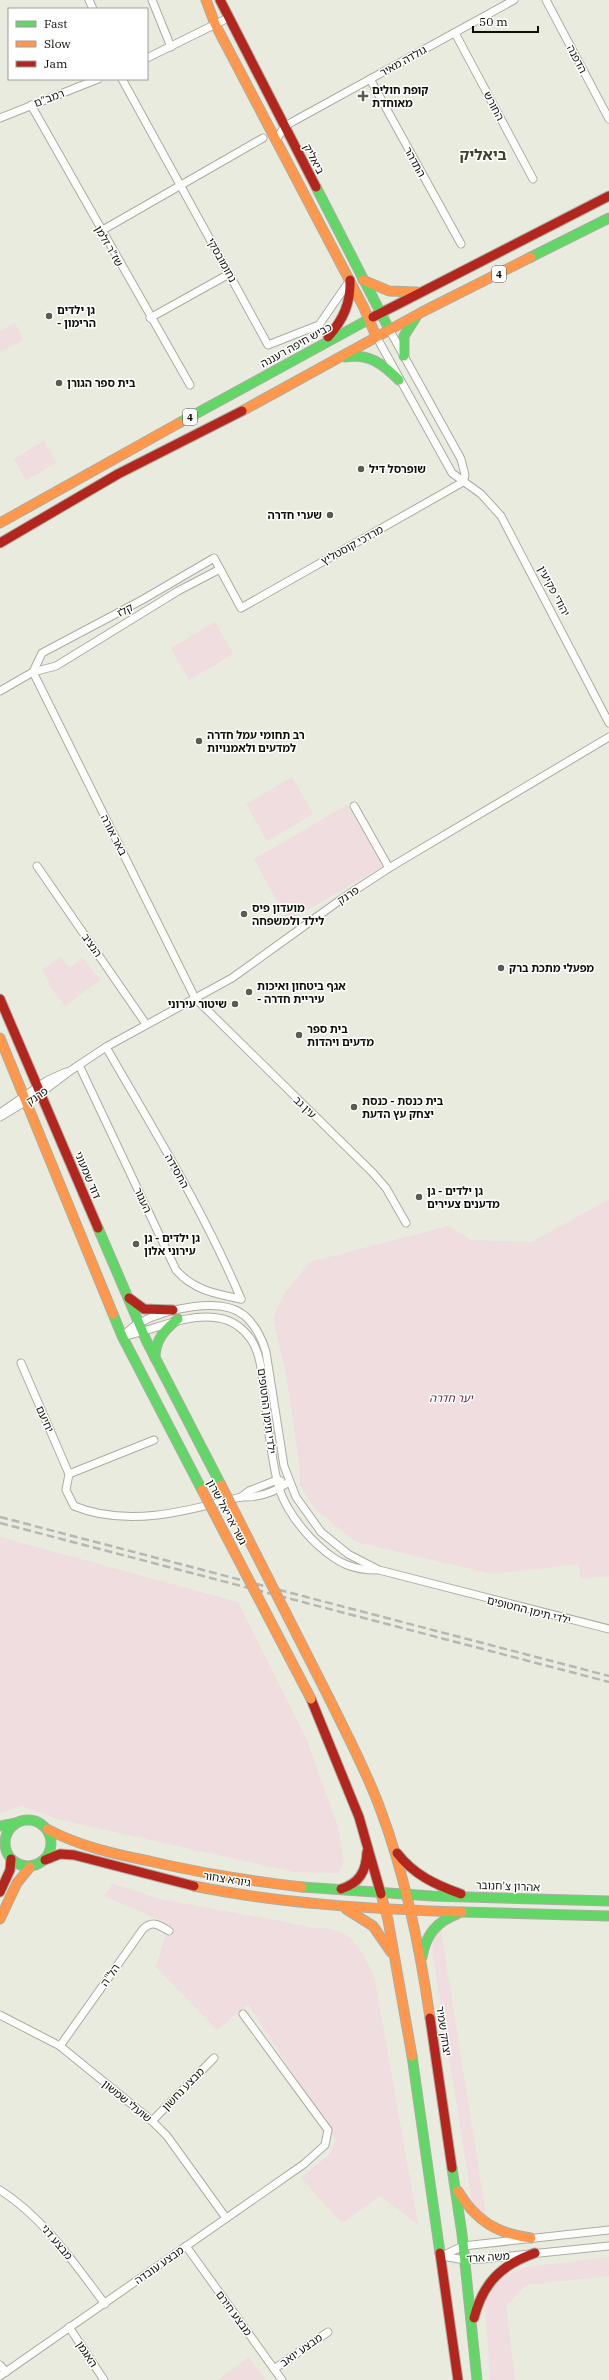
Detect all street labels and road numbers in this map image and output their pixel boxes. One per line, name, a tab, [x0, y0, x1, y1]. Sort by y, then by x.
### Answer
street label: גולדה מאיר	[377, 42, 429, 80]
street label: הדפנה	[564, 42, 590, 76]
street label: רמב"ם	[32, 86, 66, 110]
street label: החורש	[481, 89, 508, 123]
street label: ביאליק	[300, 141, 328, 177]
street label: התדהר	[401, 144, 429, 180]
street label: שז"ר זלמן	[92, 223, 126, 269]
street label: נחומובסקי	[204, 235, 240, 285]
road number: 4	[492, 266, 506, 282]
street label: כביש חיפה רעננה	[258, 319, 335, 370]
road number: 4	[183, 409, 197, 425]
street label: מרדכי קוסטליץ	[318, 522, 386, 568]
street label: יהודי פקיעין	[535, 563, 573, 619]
street label: קלז	[115, 600, 136, 620]
street label: באר אורה	[98, 812, 130, 858]
street label: פרנק	[334, 882, 362, 907]
street label: הנציב	[79, 930, 105, 960]
street label: פרנק	[23, 1083, 51, 1108]
street label: עין גב	[291, 1093, 319, 1121]
street label: דוד שמעוני	[72, 1149, 104, 1201]
street label: החסידה	[162, 1151, 192, 1191]
street label: העגור	[131, 1185, 155, 1215]
street label: ילדי תימן החטופים	[255, 1367, 279, 1455]
street label: יחיעם	[33, 1403, 57, 1435]
street label: גשר אריאל שרון	[204, 1477, 250, 1547]
street label: ילדי תימן החטופים	[486, 1593, 572, 1627]
street label: גיורא צחור	[202, 1868, 252, 1890]
street label: אהרון צ'חנובר	[476, 1878, 540, 1894]
street label: הל"ה	[97, 1961, 123, 1989]
street label: יצחק שמיר	[433, 2005, 455, 2057]
street label: מבצע נחשון	[159, 2064, 207, 2114]
street label: שועלי שמשון	[99, 2077, 155, 2125]
street label: מבצע דני	[38, 2221, 76, 2263]
street label: מבצע עובדה	[132, 2243, 186, 2287]
street label: משה ארד	[466, 2249, 510, 2265]
street label: מבצע חירם	[213, 2288, 255, 2338]
street label: מבצע יואב	[277, 2330, 325, 2370]
street label: האגמן	[73, 2338, 101, 2370]

